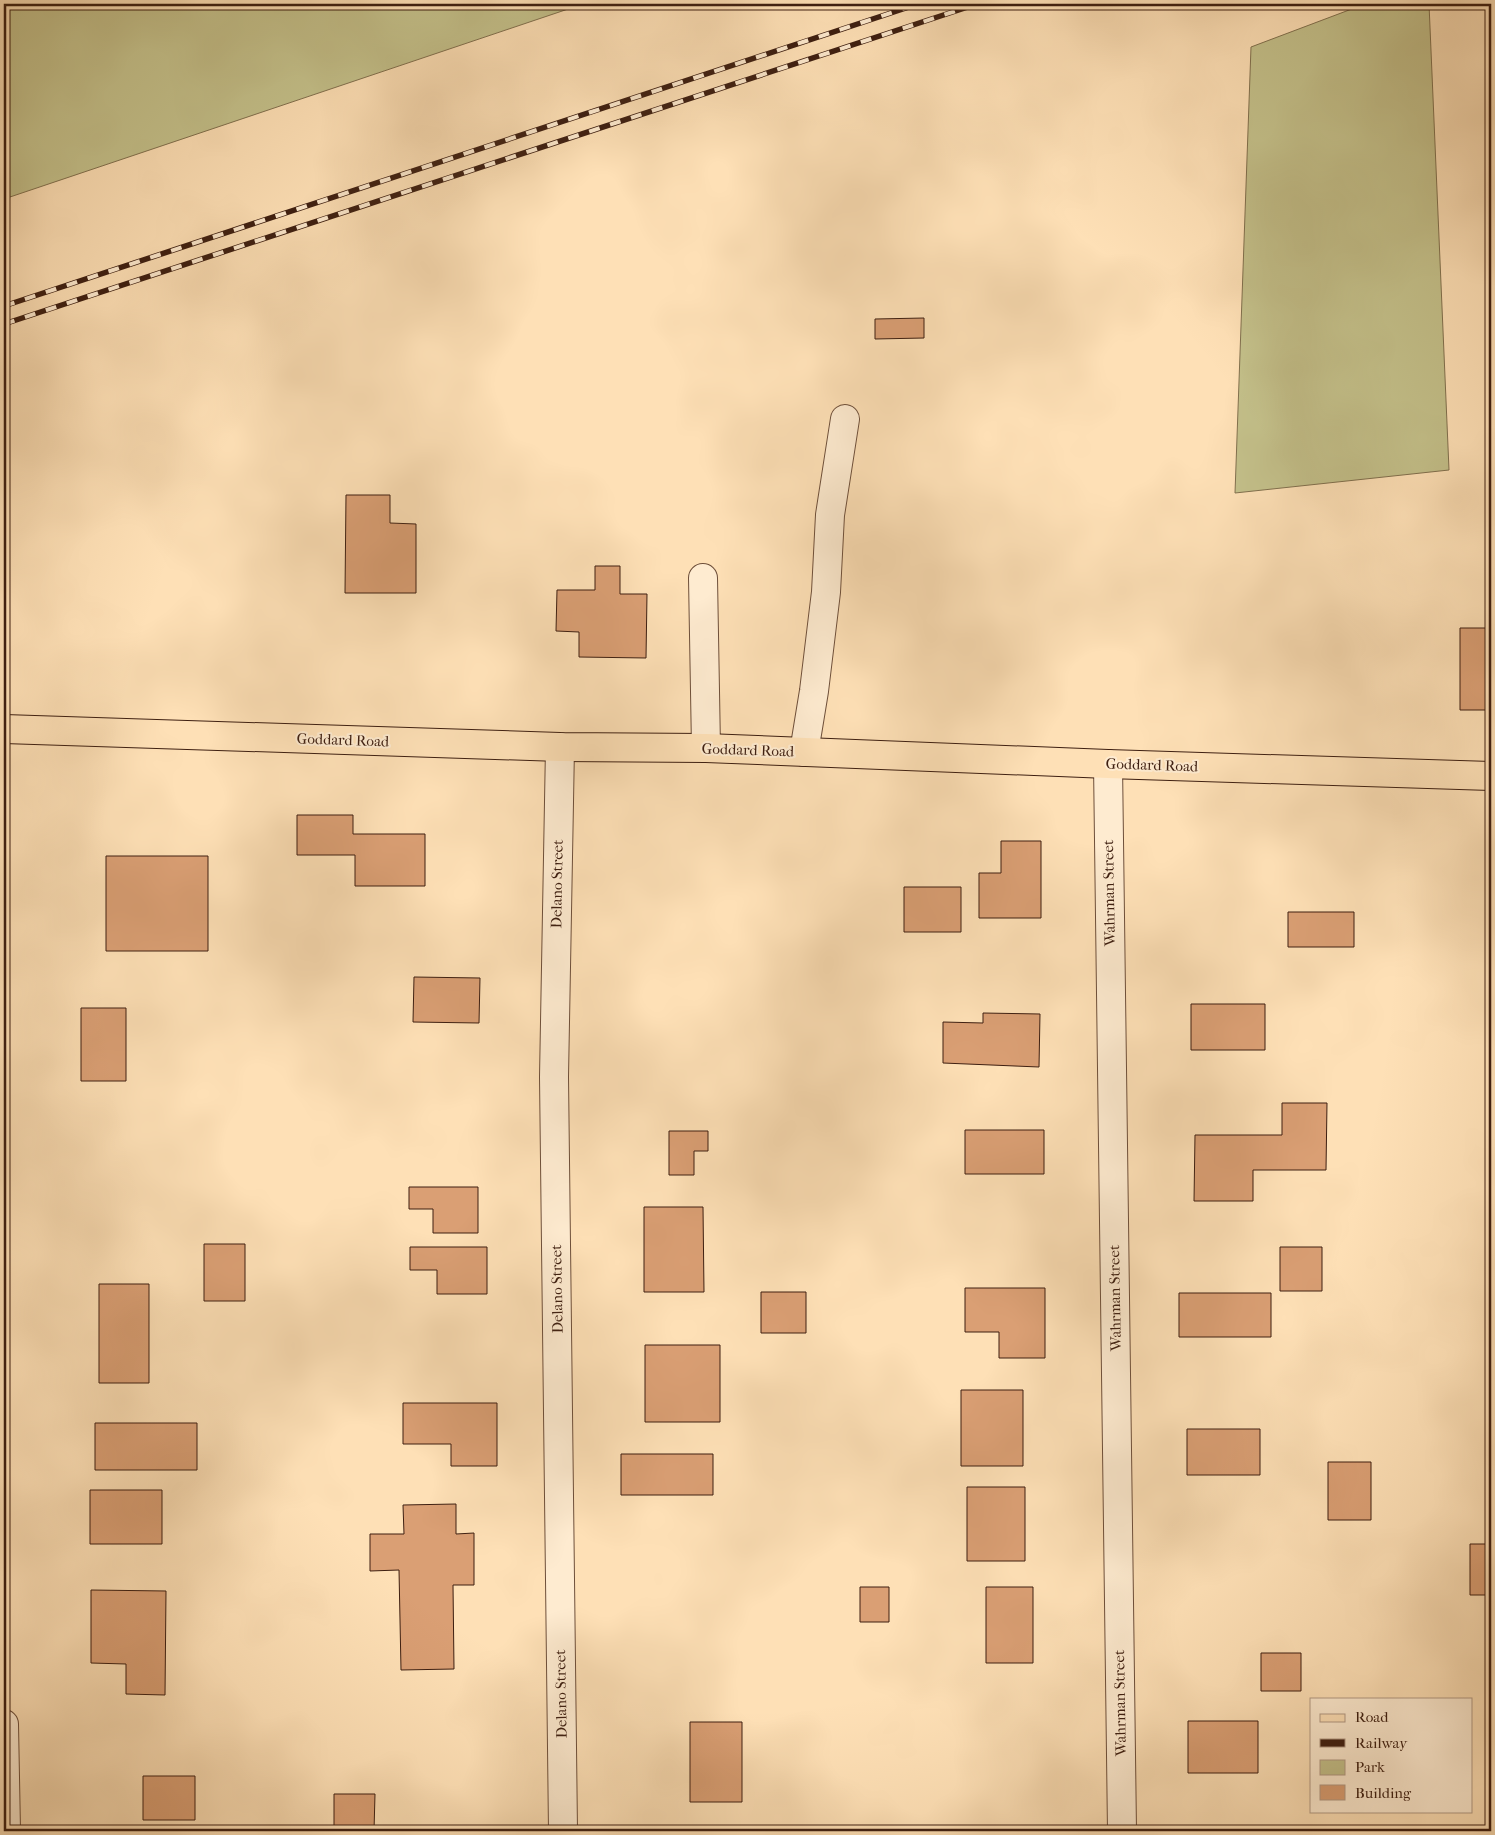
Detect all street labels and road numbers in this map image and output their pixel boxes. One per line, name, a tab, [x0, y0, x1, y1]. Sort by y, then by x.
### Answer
street label: Goddard Road	[296, 729, 390, 751]
street label: Goddard Road	[701, 739, 795, 761]
street label: Goddard Road	[1105, 754, 1199, 776]
street label: Delano Street	[547, 839, 567, 929]
street label: Wahrman Street	[1099, 839, 1119, 947]
street label: Delano Street	[547, 1244, 567, 1334]
street label: Wahrman Street	[1105, 1244, 1125, 1352]
street label: Delano Street	[551, 1649, 571, 1739]
street label: Wahrman Street	[1110, 1649, 1130, 1757]

